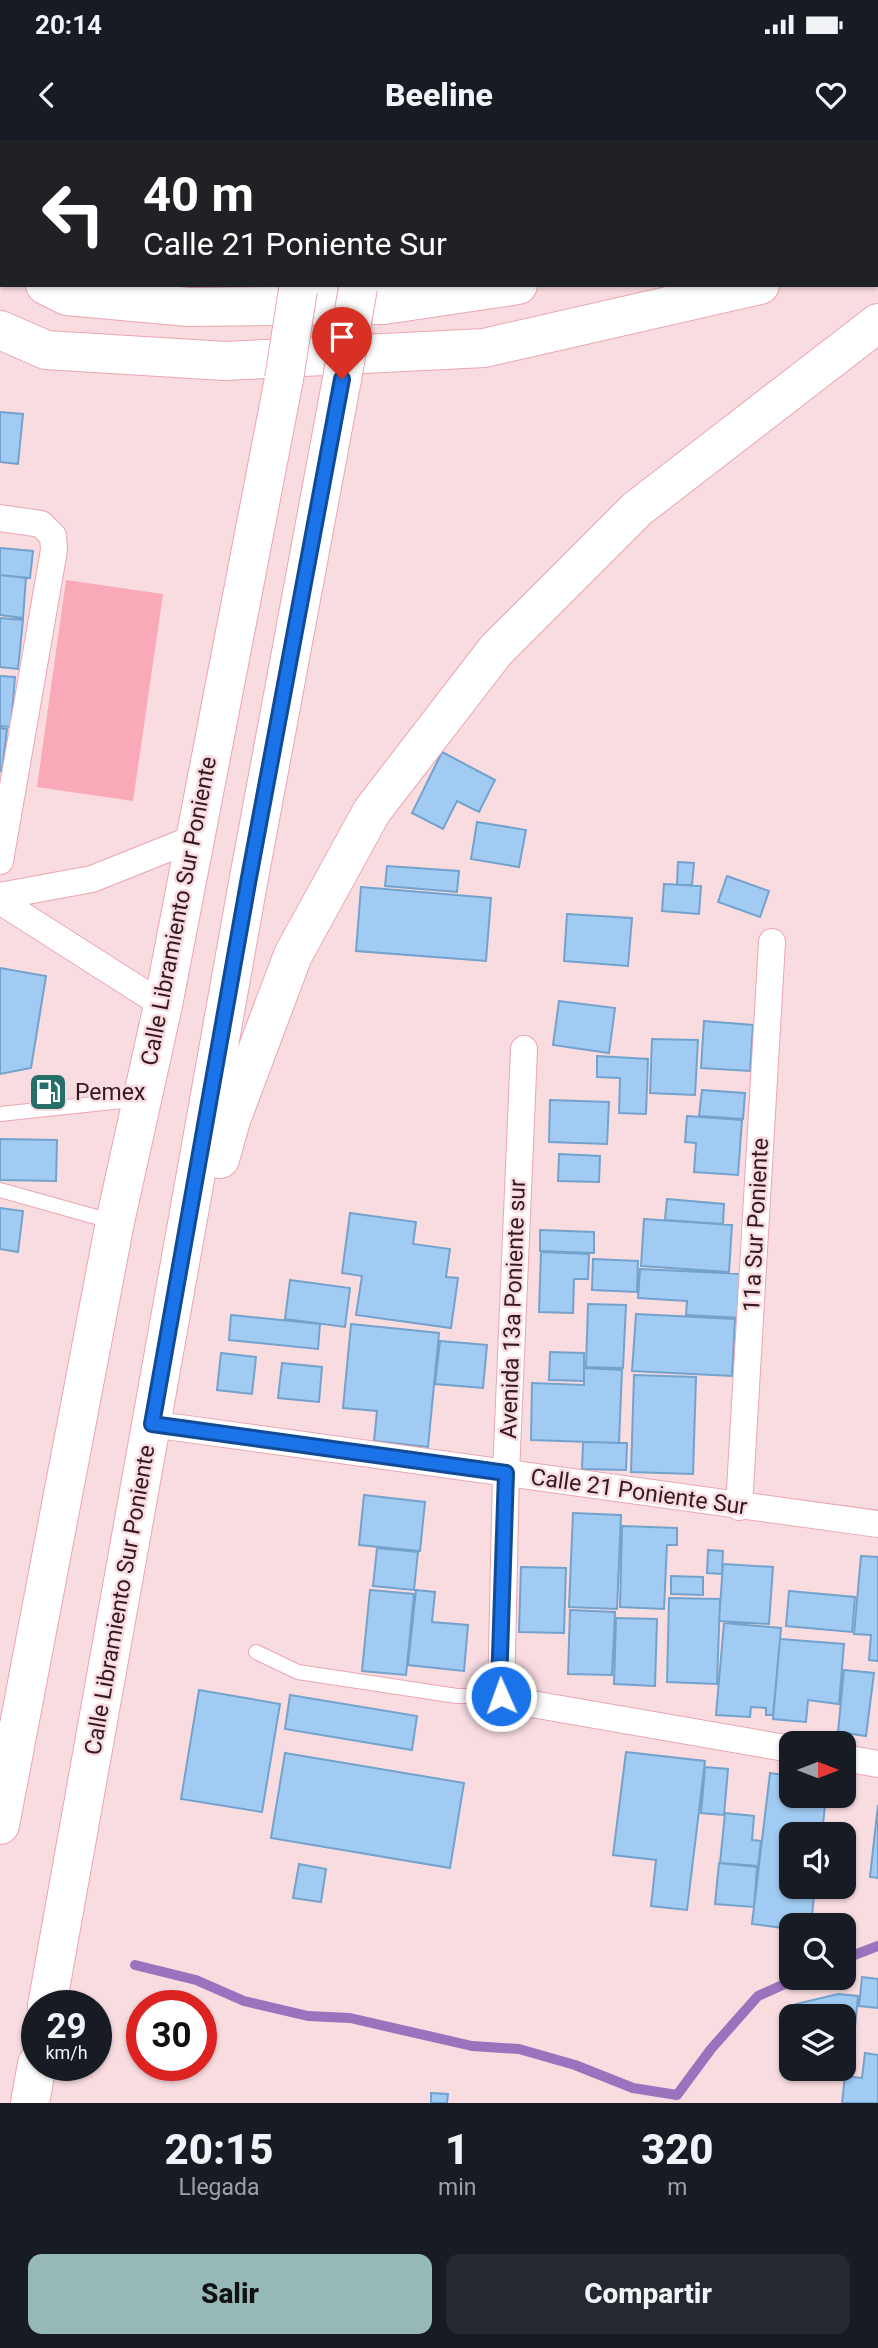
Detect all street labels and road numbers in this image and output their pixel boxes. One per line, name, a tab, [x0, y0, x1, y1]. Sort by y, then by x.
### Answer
street label: Calle Libramiento Sur Poniente	[136, 754, 222, 1068]
street label: 11a Sur Poniente	[738, 1137, 774, 1313]
street label: Avenida 13a Poniente sur	[495, 1179, 531, 1439]
street label: Calle Libramiento Sur Poniente	[79, 1443, 161, 1757]
street label: Calle 21 Poniente Sur	[529, 1463, 749, 1521]

